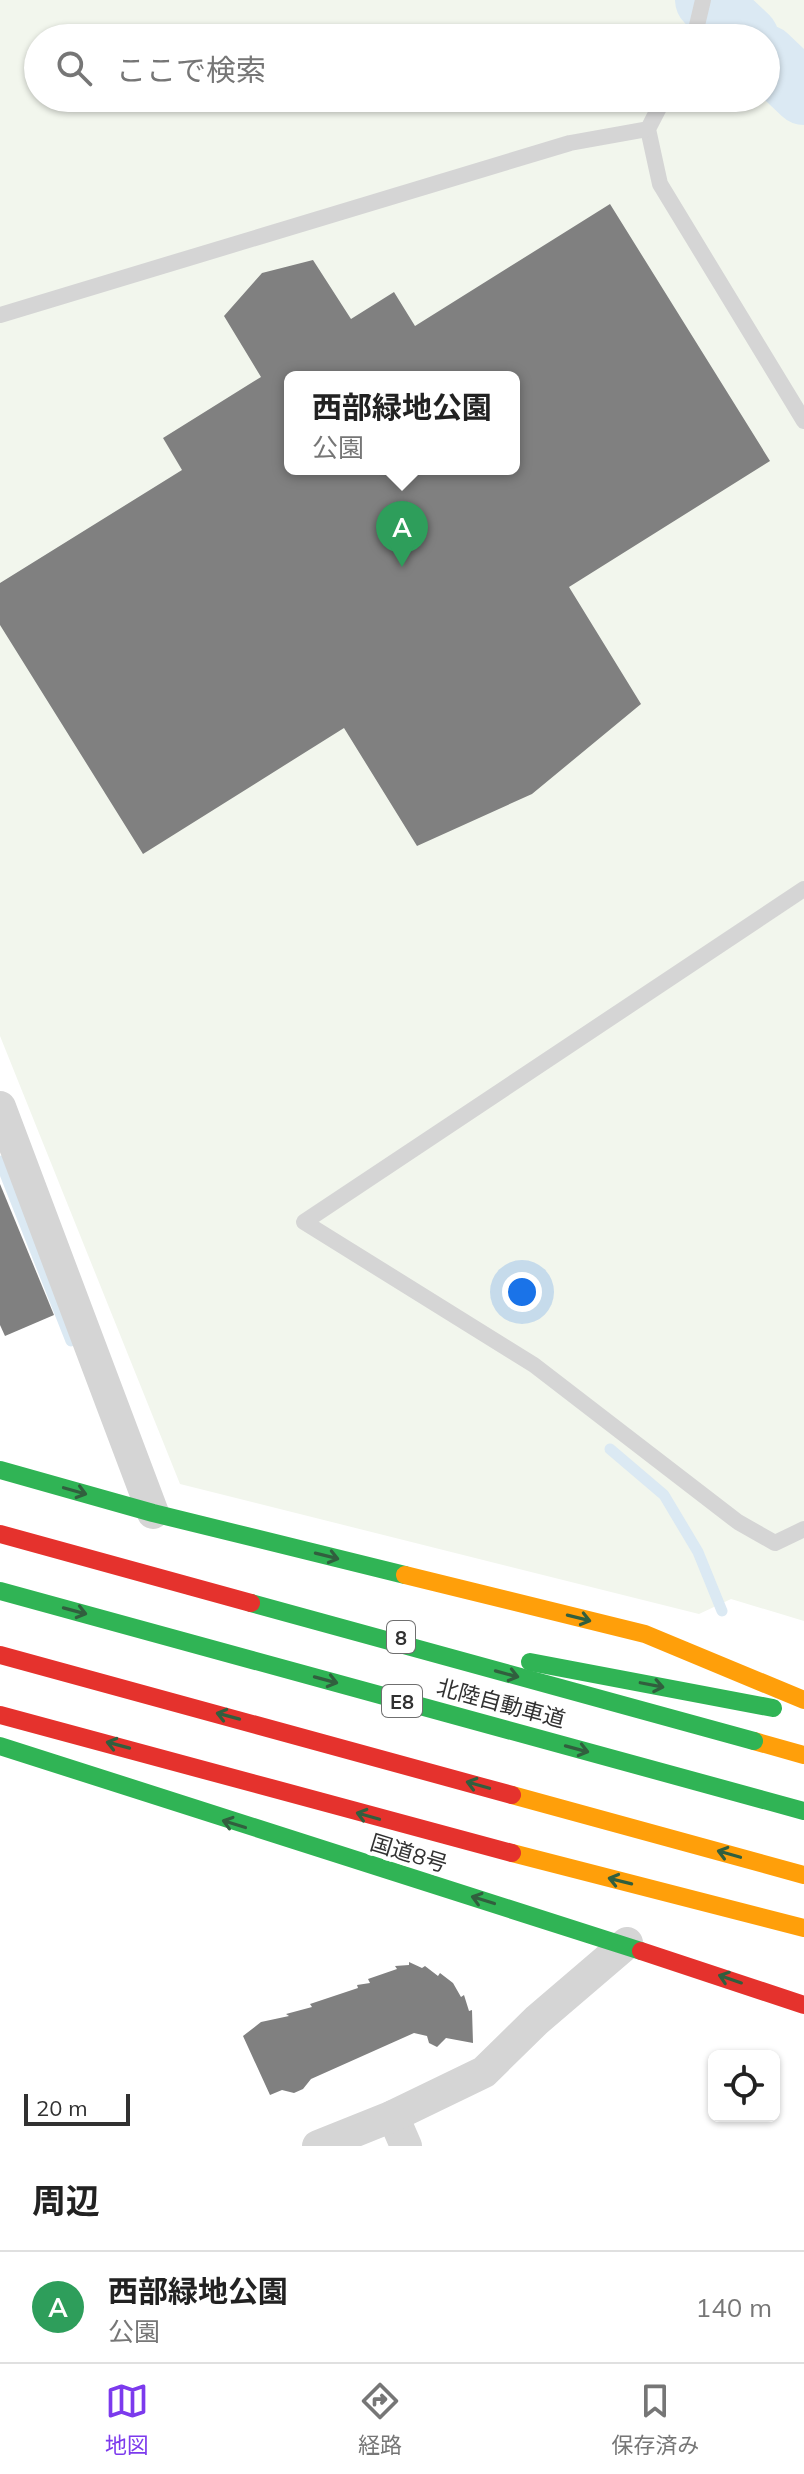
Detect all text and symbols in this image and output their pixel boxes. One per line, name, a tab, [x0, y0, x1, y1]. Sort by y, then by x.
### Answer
search box	[24, 24, 780, 112]
icon: search	[52, 46, 96, 90]
text: ここで検索	[116, 51, 266, 89]
popup	[284, 371, 520, 475]
text: 西部緑地公園	[312, 388, 492, 426]
text: 公園	[312, 431, 364, 464]
pin: A	[376, 501, 428, 567]
your location	[502, 1272, 542, 1312]
one-way arrow	[62, 1484, 88, 1499]
one-way arrow	[313, 1549, 339, 1564]
one-way arrow	[62, 1605, 88, 1620]
one-way arrow	[566, 1611, 592, 1626]
road number: 8	[387, 1621, 415, 1653]
one-way arrow	[494, 1667, 520, 1682]
street label: 北陸自動車道	[434, 1672, 568, 1734]
one-way arrow	[312, 1674, 338, 1689]
one-way arrow	[639, 1678, 664, 1693]
road number: E8	[382, 1685, 422, 1717]
one-way arrow	[215, 1708, 241, 1723]
one-way arrow	[105, 1737, 131, 1752]
one-way arrow	[563, 1742, 589, 1757]
one-way arrow	[466, 1777, 492, 1792]
one-way arrow	[356, 1808, 382, 1823]
one-way arrow	[222, 1815, 247, 1830]
street label: 国道8号	[367, 1828, 451, 1878]
one-way arrow	[716, 1846, 742, 1861]
one-way arrow	[607, 1872, 633, 1887]
one-way arrow	[470, 1892, 496, 1907]
one-way arrow	[718, 1971, 743, 1986]
map controls	[708, 2050, 780, 2122]
button: locate	[708, 2050, 780, 2122]
scale bar	[24, 2090, 130, 2126]
text: 20 m	[36, 2094, 87, 2122]
text: 周辺	[32, 2179, 100, 2222]
text: 西部緑地公園	[108, 2272, 288, 2310]
text: A	[48, 2291, 68, 2324]
text: 140 m	[696, 2291, 772, 2324]
text: 公園	[108, 2315, 160, 2348]
tab: 地図	[105, 2379, 149, 2459]
tab: 経路	[358, 2379, 402, 2459]
tab: 保存済み	[611, 2379, 699, 2459]

